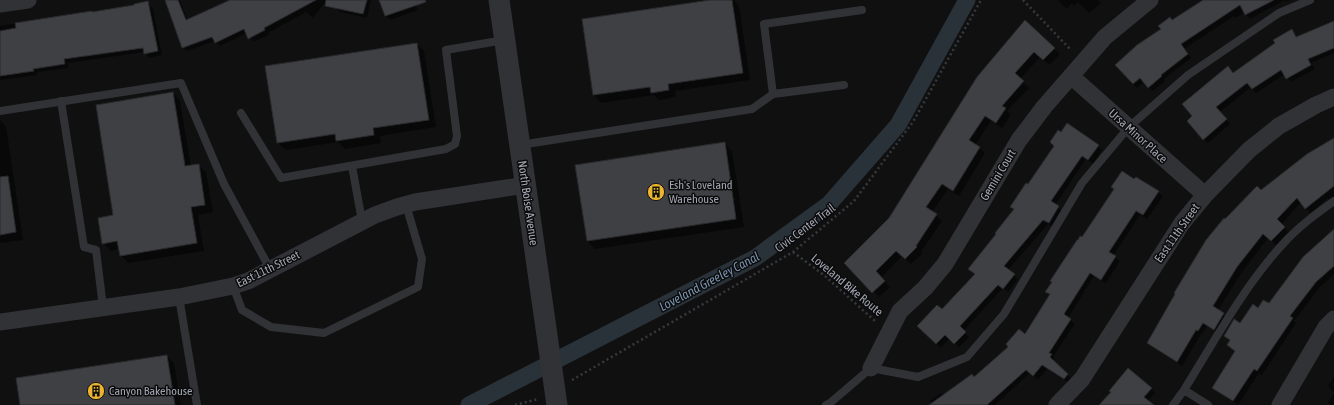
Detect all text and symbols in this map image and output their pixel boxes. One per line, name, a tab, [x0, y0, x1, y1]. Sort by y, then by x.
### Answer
street label: Ursa Minor Place	[1106, 106, 1170, 166]
street label: Gemini Court	[977, 146, 1019, 203]
street label: North Boise Avenue	[515, 160, 541, 246]
place label: Esh's Loveland Warehouse	[669, 178, 732, 206]
building icon: Esh's Loveland Warehouse	[646, 182, 666, 202]
street label: Civic Center Trail	[772, 200, 839, 255]
street label: East 11th Street	[1152, 200, 1203, 265]
street label: East 11th Street	[234, 247, 302, 290]
water label: Loveland Greeley Canal	[657, 249, 762, 314]
street label: Loveland Bike Route	[808, 251, 886, 319]
building icon: Canyon Bakehouse	[86, 381, 106, 401]
place label: Canyon Bakehouse	[109, 384, 192, 398]

